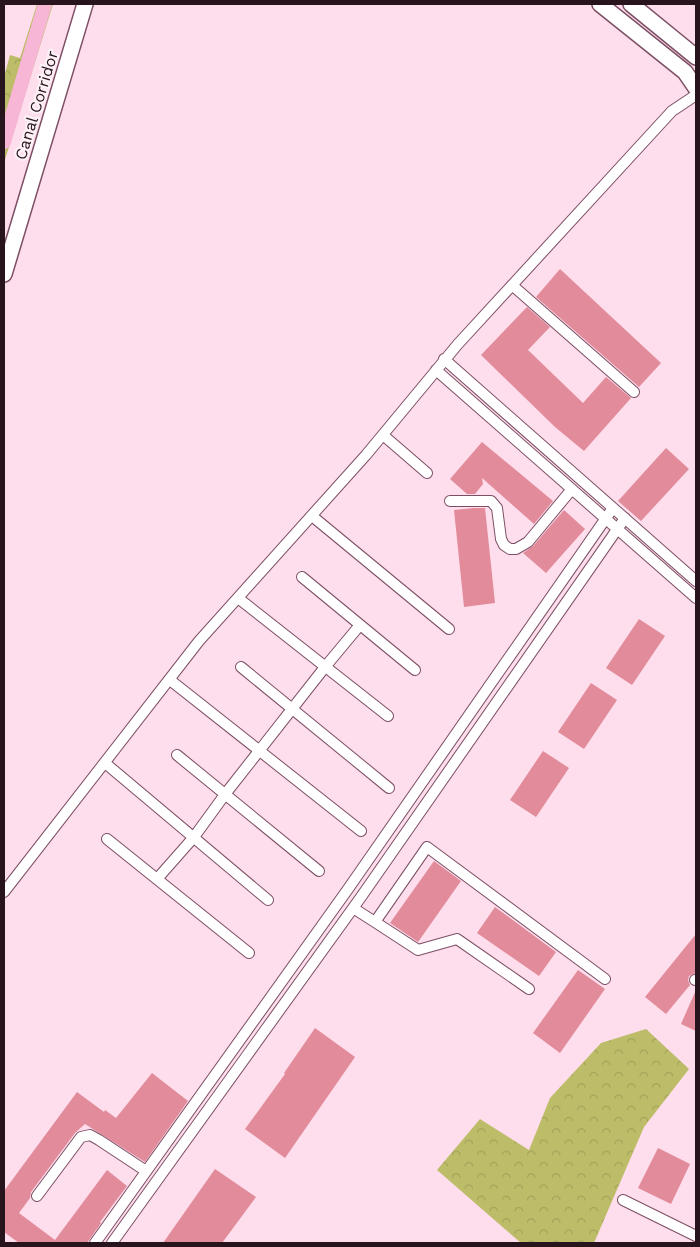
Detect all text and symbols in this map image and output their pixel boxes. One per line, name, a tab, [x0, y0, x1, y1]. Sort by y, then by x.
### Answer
street label: Canal Corridor	[11, 48, 62, 162]

